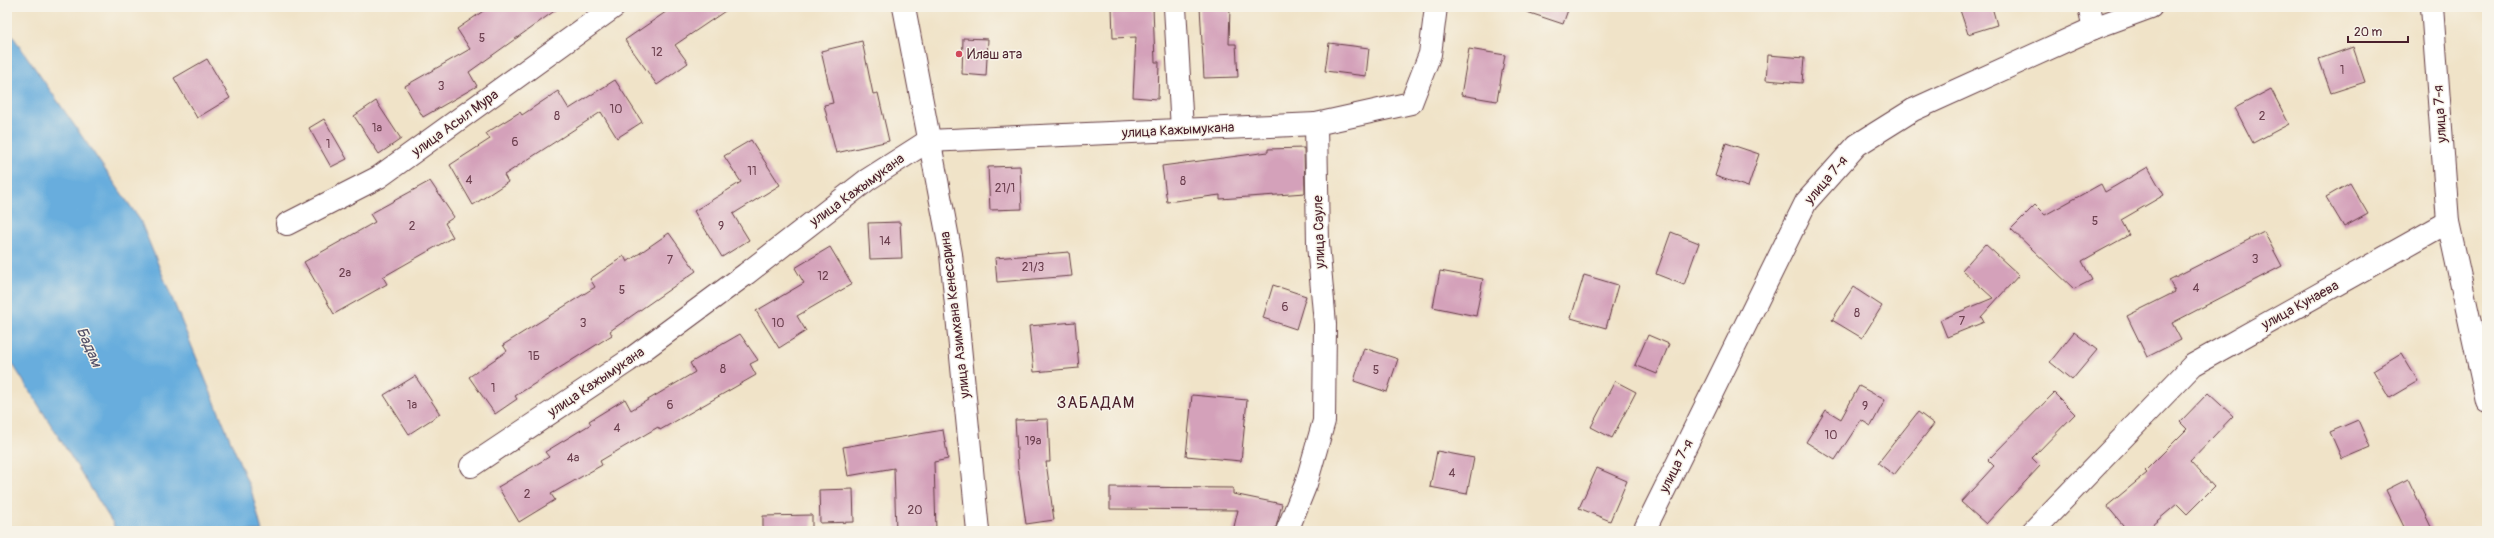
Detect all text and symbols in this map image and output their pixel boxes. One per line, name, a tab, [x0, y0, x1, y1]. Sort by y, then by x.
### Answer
scale bar	[2348, 18, 2408, 44]
text: 20 m	[2354, 25, 2383, 40]
house number: 5	[479, 31, 485, 46]
house number: 12	[651, 45, 663, 60]
place label: Илаш ата	[967, 46, 1022, 63]
marker: Илаш ата	[954, 49, 964, 59]
house number: 1	[2340, 63, 2344, 78]
house number: 3	[438, 79, 445, 94]
street label: улица 7-я	[2430, 85, 2451, 144]
street label: улица Асыл Мура	[408, 86, 502, 161]
house number: 10	[610, 102, 622, 117]
house number: 8	[554, 109, 560, 124]
house number: 2	[2259, 109, 2266, 124]
street label: улица Кажымукана	[1120, 119, 1235, 141]
house number: 1а	[372, 121, 383, 136]
house number: 6	[512, 135, 519, 150]
house number: 1	[326, 137, 330, 152]
street label: улица Кажымукана	[806, 150, 908, 231]
street label: улица 7-я	[1800, 152, 1851, 208]
house number: 11	[747, 164, 757, 179]
house number: 4	[466, 173, 473, 188]
house number: 8	[1180, 174, 1186, 189]
house number: 21/1	[995, 181, 1015, 196]
street label: улица Сауле	[1309, 195, 1329, 270]
house number: 5	[2092, 214, 2098, 229]
house number: 2	[409, 219, 416, 234]
house number: 9	[718, 219, 724, 234]
street label: улица Азимхана Кенесарина	[936, 231, 974, 400]
house number: 14	[879, 234, 891, 249]
house number: 3	[2252, 252, 2259, 267]
house number: 7	[667, 253, 674, 268]
house number: 21/3	[1022, 260, 1045, 275]
house number: 2а	[339, 266, 352, 281]
house number: 12	[817, 269, 829, 284]
street label: улица Кунаева	[2258, 277, 2342, 334]
house number: 4	[2193, 281, 2200, 296]
house number: 5	[619, 283, 625, 298]
house number: 6	[1282, 300, 1289, 315]
house number: 8	[1854, 306, 1860, 321]
house number: 7	[1959, 314, 1966, 329]
house number: 3	[580, 316, 587, 331]
house number: 10	[772, 316, 784, 331]
water label: Бадам	[72, 324, 107, 371]
street label: улица Кажымукана	[544, 343, 648, 421]
house number: 1Б	[528, 349, 540, 364]
house number: 8	[720, 362, 726, 377]
house number: 5	[1373, 363, 1379, 378]
house number: 1	[491, 381, 495, 396]
district label: ЗАБАДАМ	[1057, 393, 1135, 413]
house number: 1а	[407, 398, 418, 413]
house number: 6	[667, 398, 674, 413]
house number: 9	[1862, 399, 1868, 414]
house number: 4	[614, 421, 621, 436]
house number: 10	[1825, 428, 1837, 443]
house number: 19а	[1025, 434, 1042, 449]
street label: улица 7-я	[1655, 436, 1697, 497]
house number: 4а	[567, 451, 580, 466]
house number: 4	[1449, 466, 1456, 481]
house number: 2	[524, 487, 531, 502]
house number: 20	[908, 503, 922, 518]

